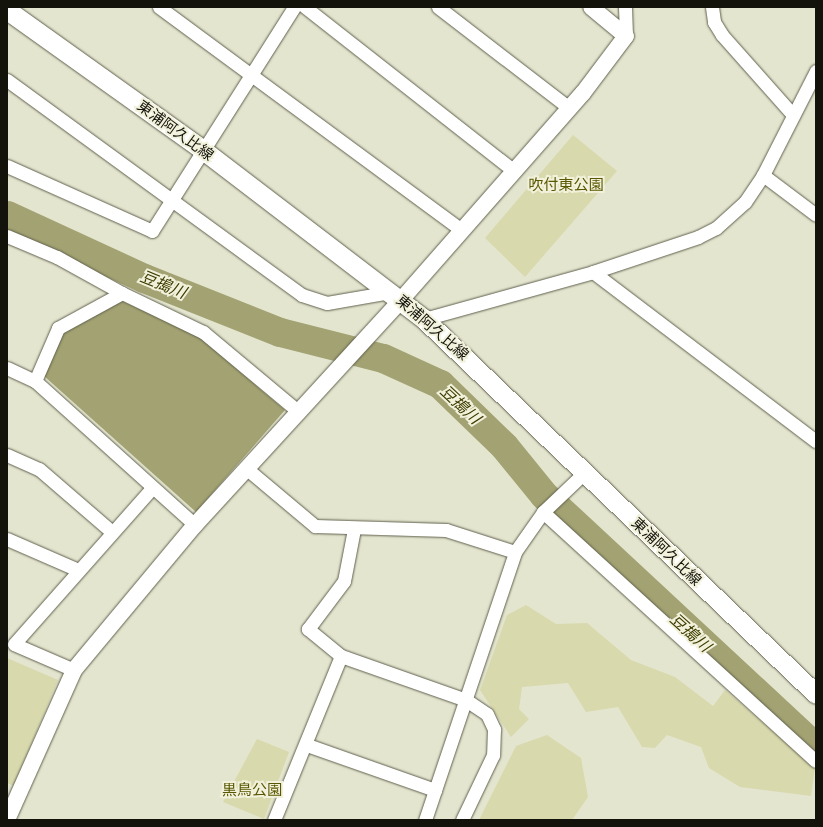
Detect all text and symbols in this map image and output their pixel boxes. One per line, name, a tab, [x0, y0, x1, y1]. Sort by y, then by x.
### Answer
street label: 東浦阿久比線	[133, 97, 217, 165]
park label: 吹付東公園	[529, 177, 603, 195]
water label: 豆搗川	[137, 267, 189, 303]
street label: 東浦阿久比線	[392, 292, 472, 364]
water label: 豆搗川	[436, 382, 484, 428]
street label: 東浦阿久比線	[627, 514, 705, 590]
water label: 豆搗川	[666, 610, 714, 656]
park label: 黒鳥公園	[222, 782, 282, 800]

